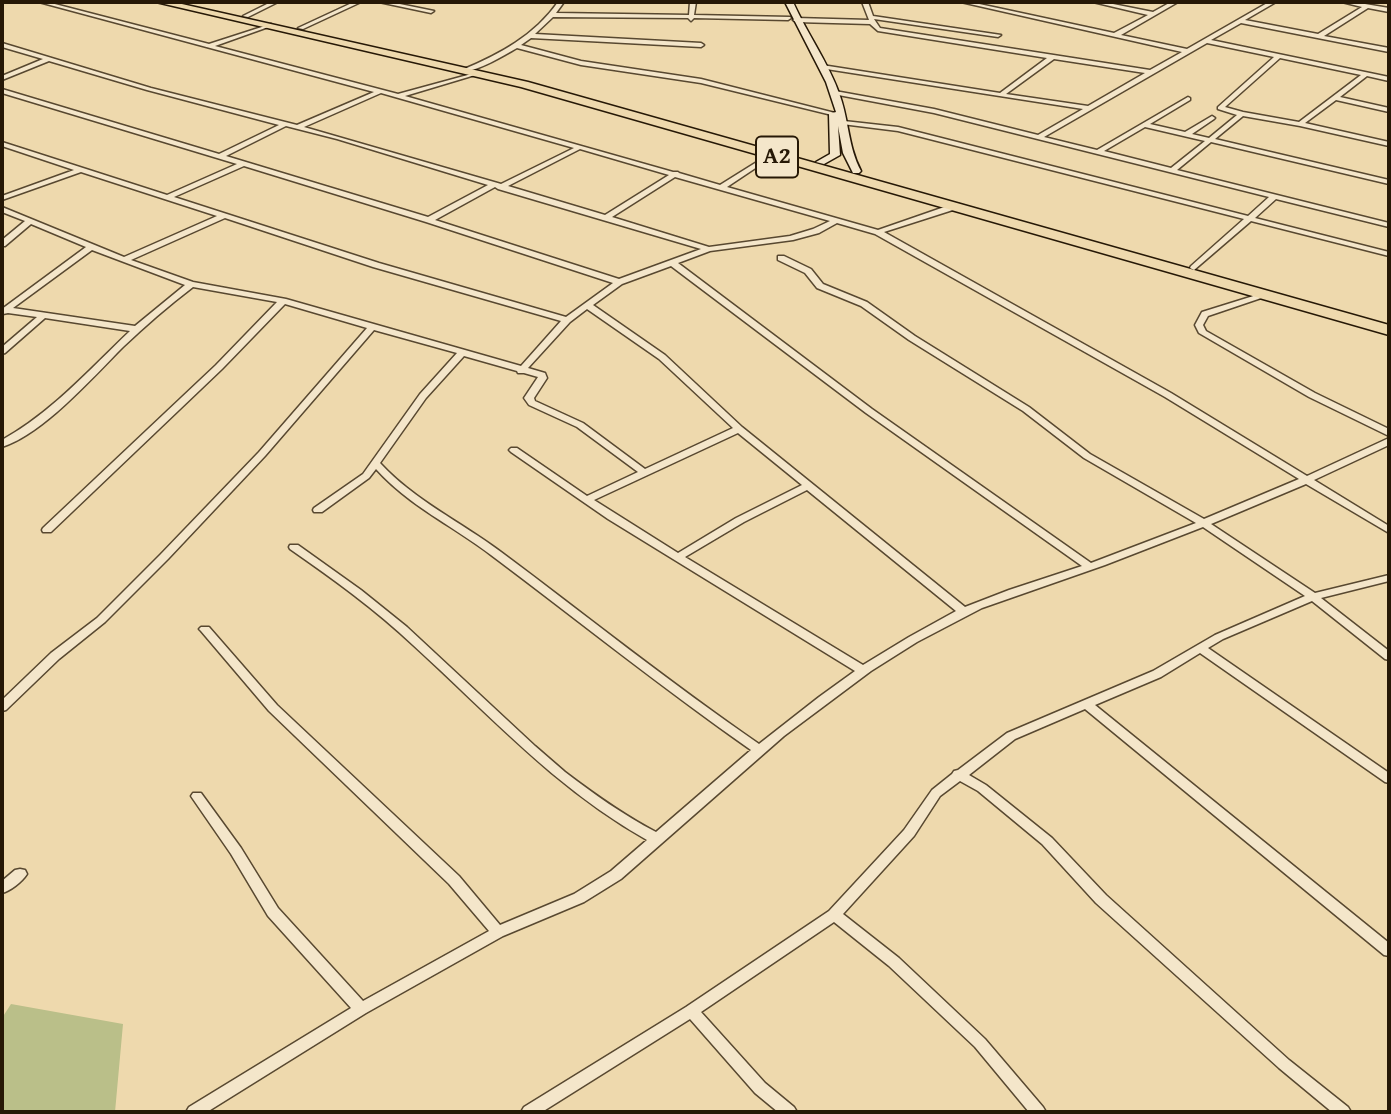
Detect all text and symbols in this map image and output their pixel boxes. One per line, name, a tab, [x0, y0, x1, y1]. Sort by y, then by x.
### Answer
road number: A2	[756, 136, 798, 177]

